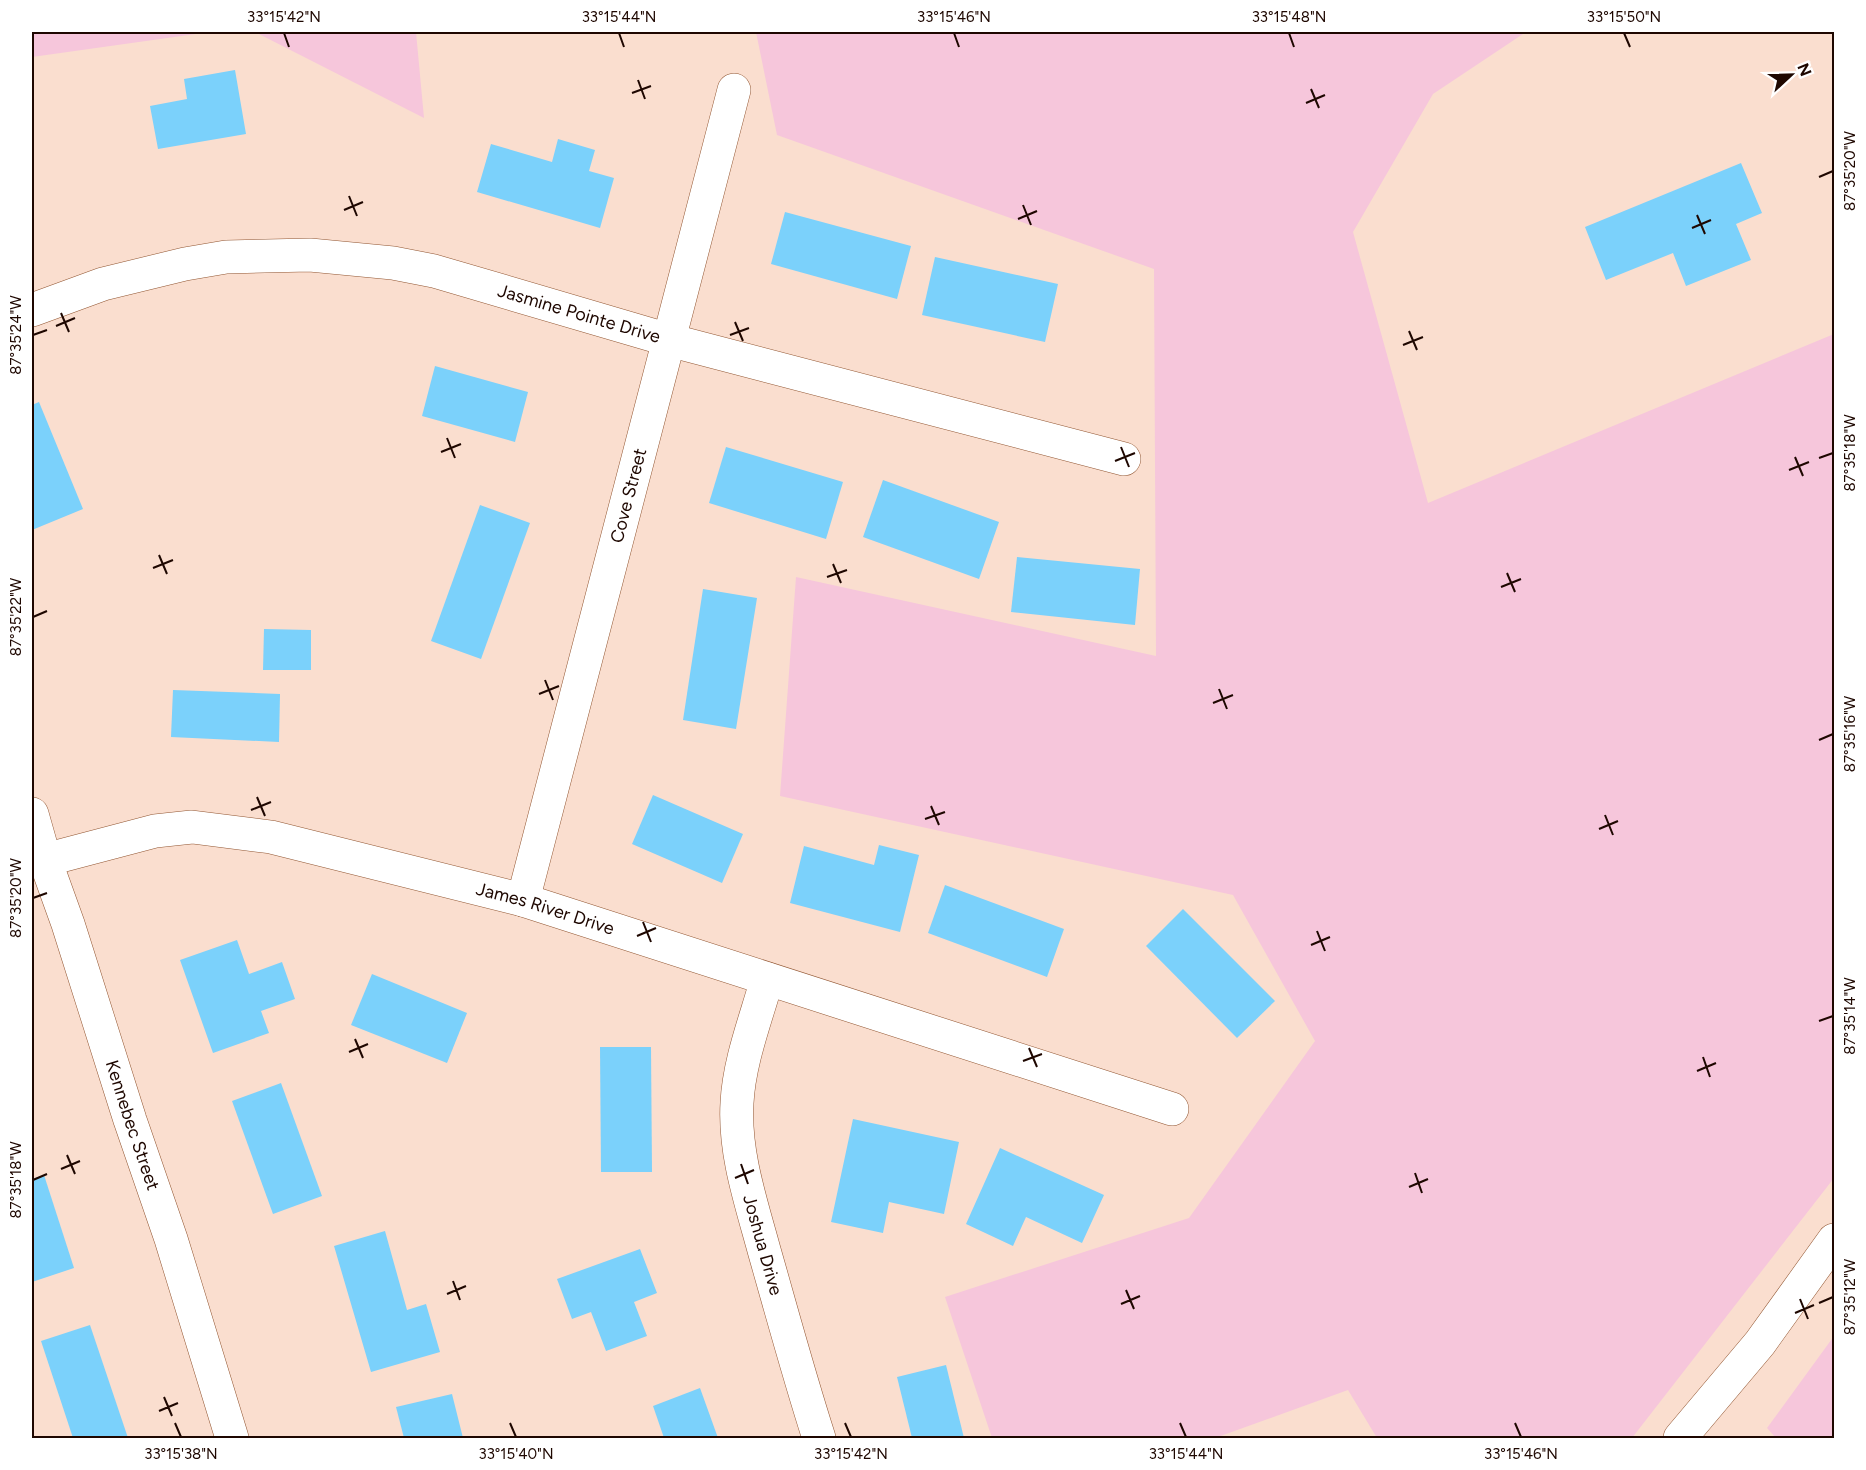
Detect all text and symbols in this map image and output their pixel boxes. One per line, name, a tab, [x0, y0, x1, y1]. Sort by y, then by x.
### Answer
text: 33°15'42"N	[247, 8, 321, 26]
text: 33°15'44"N	[582, 8, 656, 26]
text: 33°15'46"N	[917, 8, 991, 26]
text: 33°15'48"N	[1252, 8, 1326, 26]
text: 33°15'50"N	[1587, 8, 1661, 26]
north arrow	[1761, 45, 1821, 105]
text: N	[1793, 60, 1816, 79]
text: 87°35'20"W	[1841, 131, 1859, 211]
street label: Jasmine Pointe Drive	[495, 279, 663, 348]
text: 87°35'24"W	[7, 295, 25, 375]
text: 87°35'18"W	[1841, 414, 1859, 492]
street label: Cove Street	[605, 446, 651, 545]
text: 87°35'22"W	[7, 577, 25, 656]
text: 87°35'16"W	[1841, 695, 1859, 772]
text: 87°35'20"W	[7, 858, 25, 938]
street label: James River Drive	[474, 878, 617, 940]
text: 87°35'14"W	[1841, 977, 1859, 1055]
street label: Kennebec Street	[101, 1057, 164, 1193]
text: 87°35'18"W	[7, 1141, 25, 1219]
street label: Joshua Drive	[738, 1192, 787, 1298]
text: 87°35'12"W	[1841, 1258, 1859, 1335]
text: 33°15'38"N	[144, 1445, 218, 1463]
text: 33°15'40"N	[478, 1445, 554, 1463]
text: 33°15'42"N	[814, 1445, 888, 1463]
text: 33°15'44"N	[1149, 1445, 1223, 1463]
text: 33°15'46"N	[1484, 1445, 1558, 1463]

